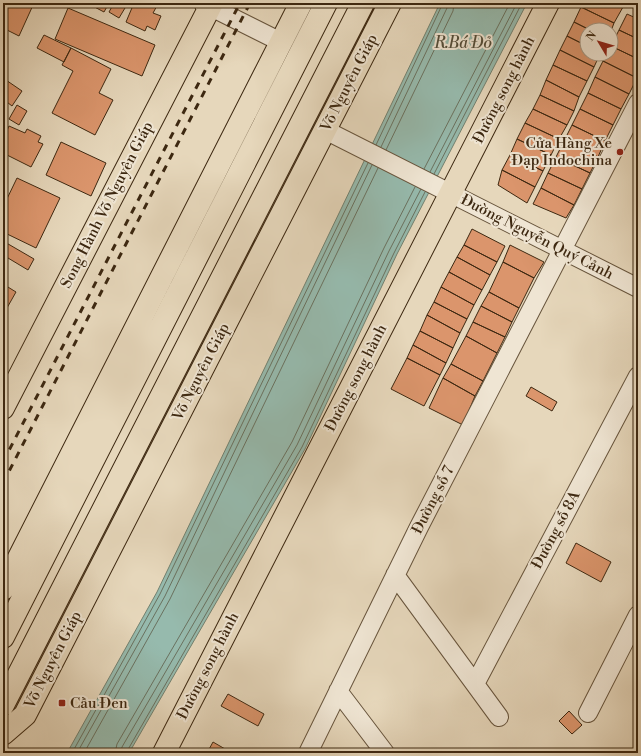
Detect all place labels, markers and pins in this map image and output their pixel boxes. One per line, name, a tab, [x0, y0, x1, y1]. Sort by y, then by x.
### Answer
place label: Cửa Hàng Xe Đạp Indochina	[512, 134, 612, 170]
marker: Cửa Hàng Xe Đạp Indochina	[615, 147, 625, 157]
place label: Cầu Đen	[70, 694, 128, 713]
marker: Cầu Đen	[57, 698, 67, 708]

